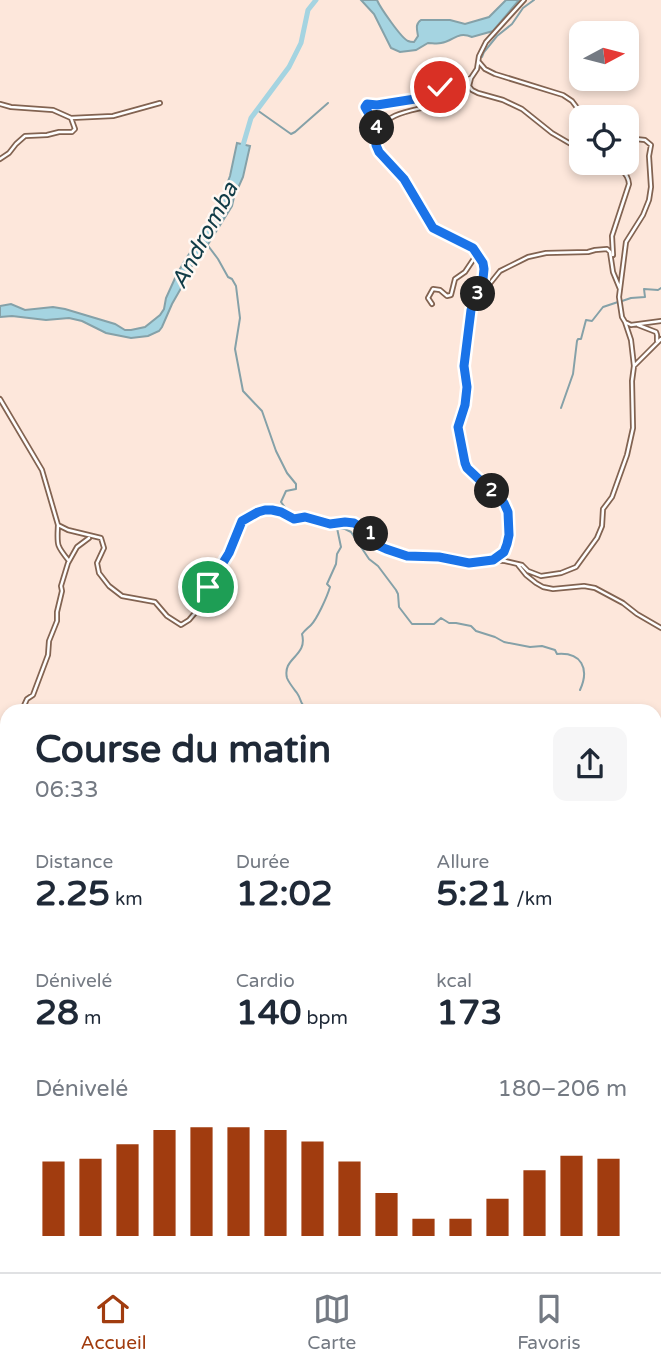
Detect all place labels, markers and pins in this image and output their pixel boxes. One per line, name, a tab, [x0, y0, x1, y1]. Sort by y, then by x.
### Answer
pin	[410, 57, 470, 117]
pin: 4	[360, 110, 394, 146]
pin: 3	[461, 276, 496, 312]
pin: 2	[475, 474, 510, 508]
pin: 1	[354, 516, 388, 552]
pin	[178, 557, 238, 617]

